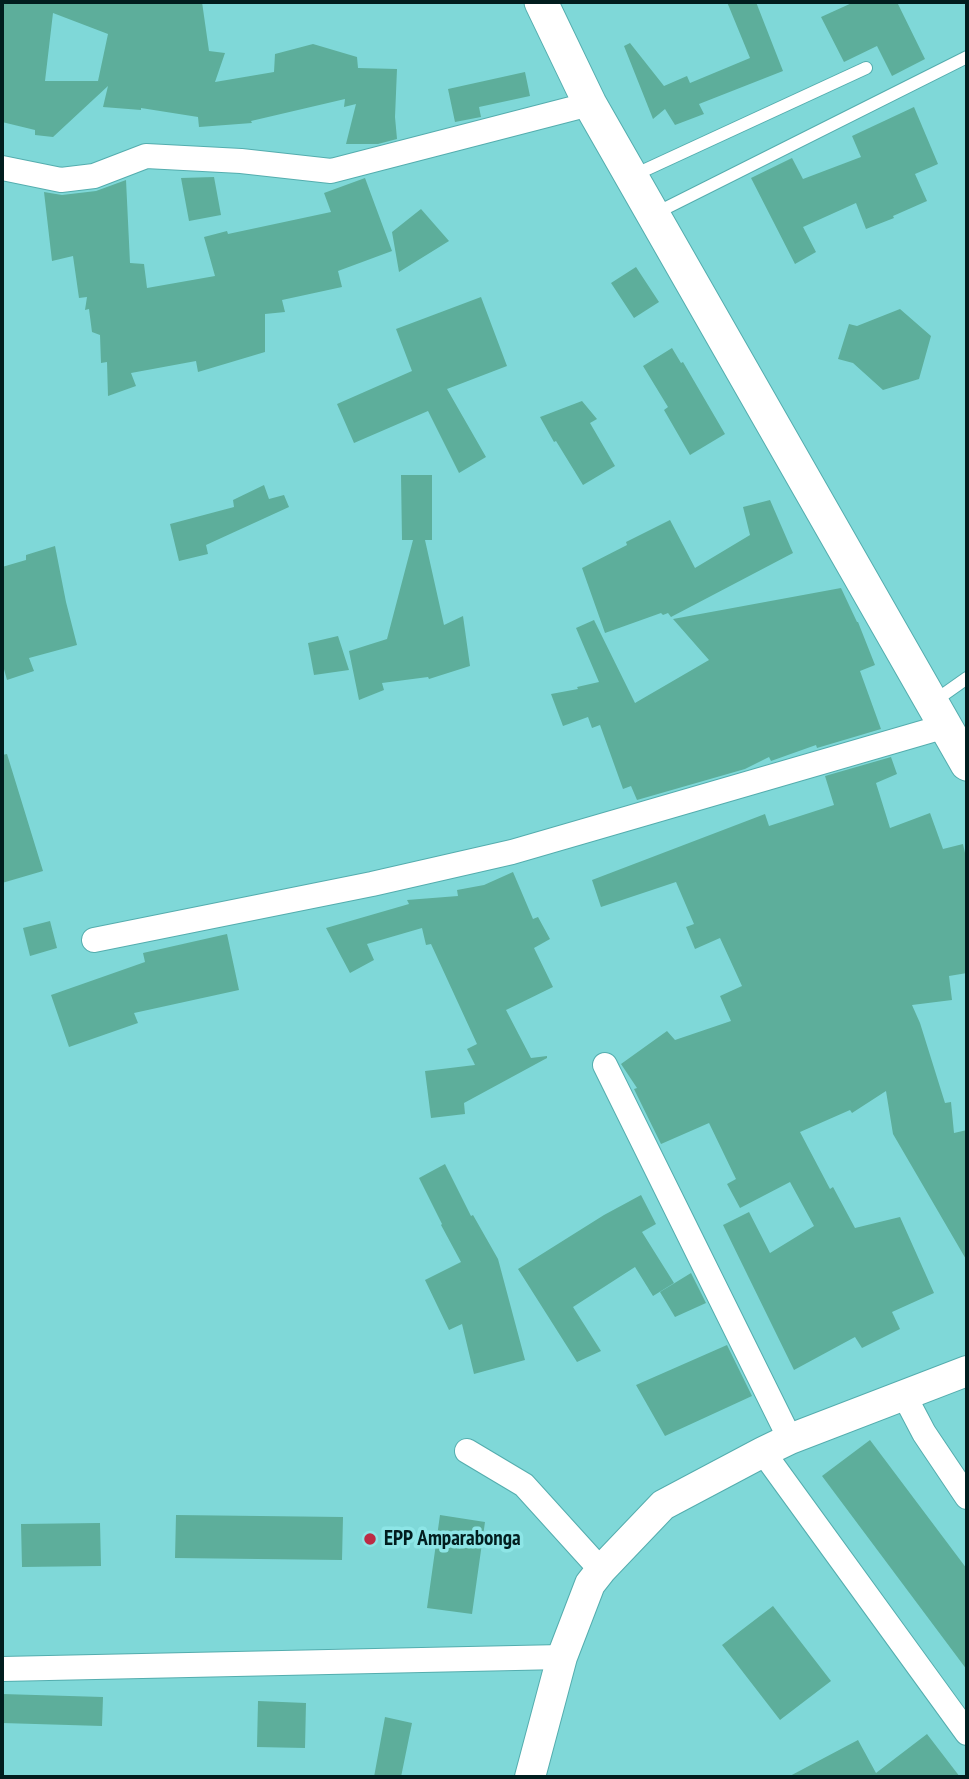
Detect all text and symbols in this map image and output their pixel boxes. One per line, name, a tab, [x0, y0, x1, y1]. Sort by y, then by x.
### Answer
place label: EPP Amparabonga	[384, 1526, 521, 1552]
marker: EPP Amparabonga	[362, 1531, 378, 1547]

